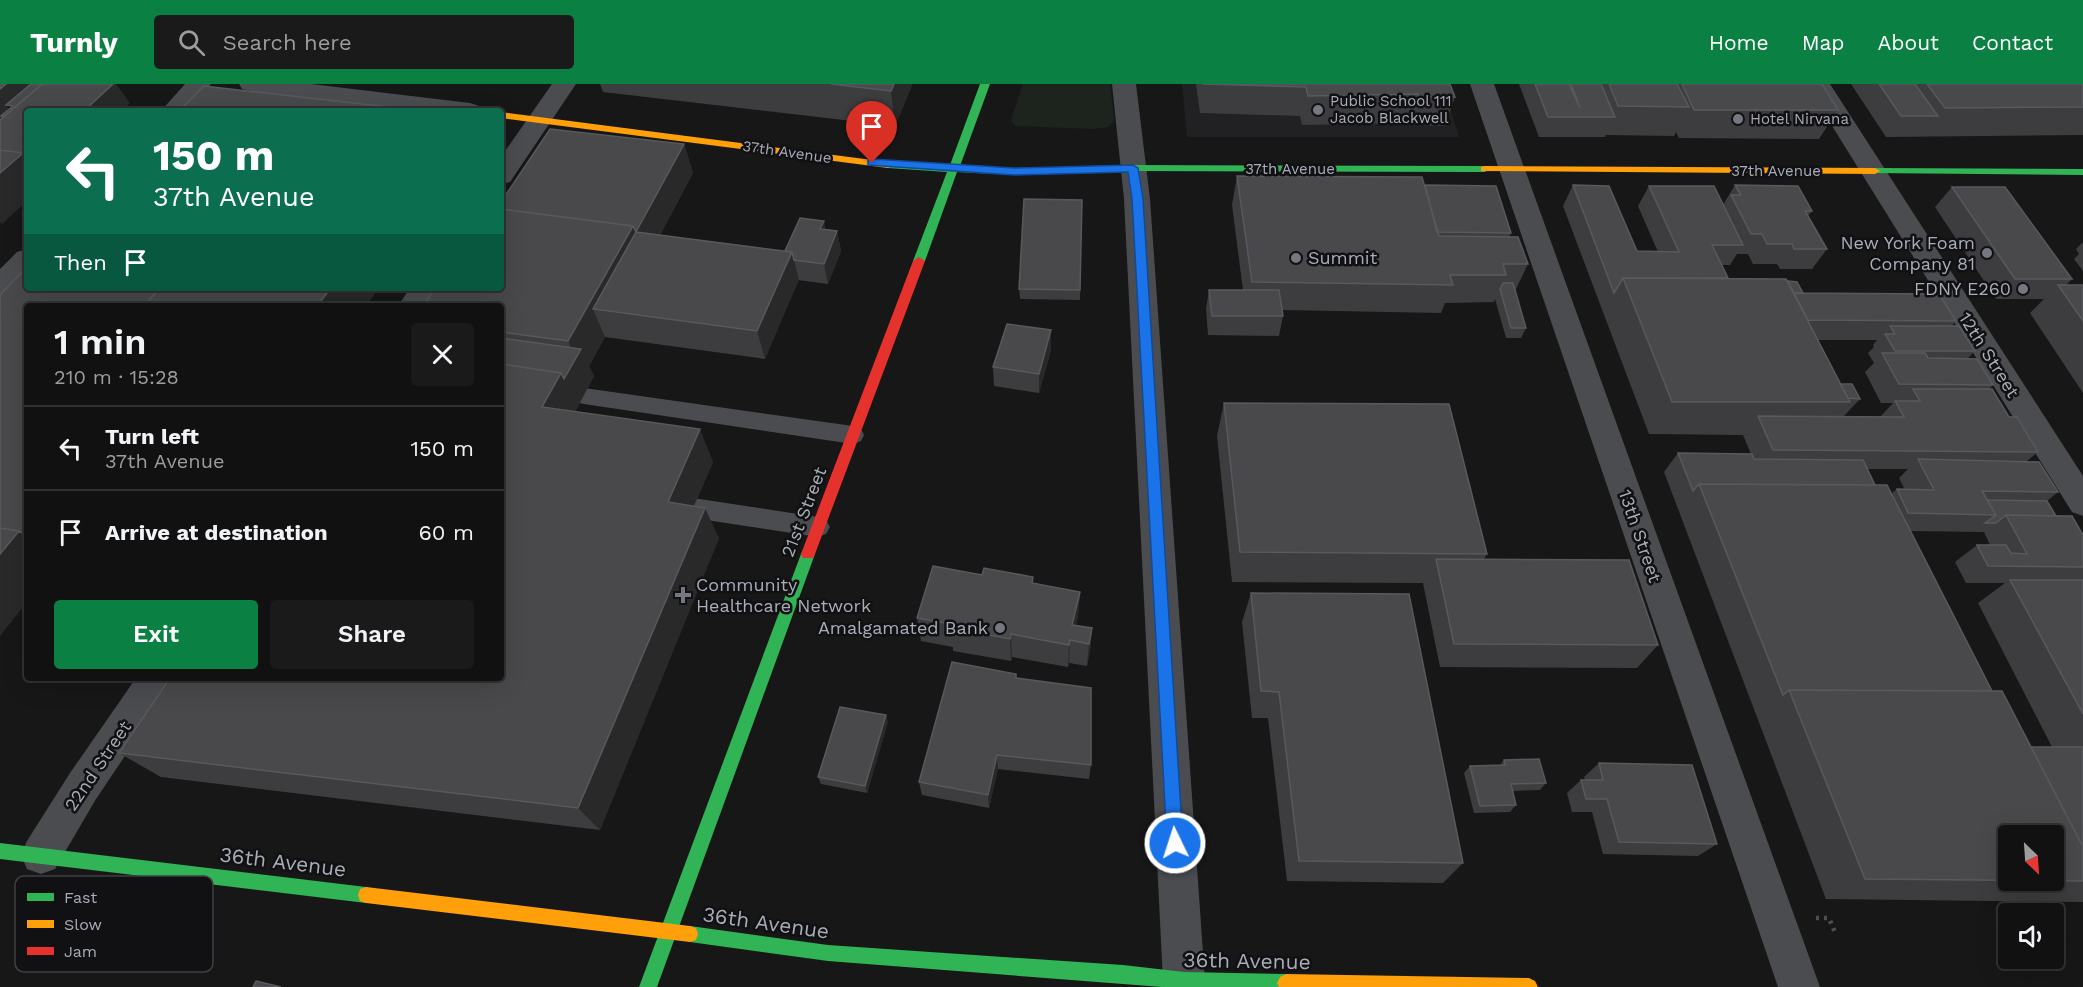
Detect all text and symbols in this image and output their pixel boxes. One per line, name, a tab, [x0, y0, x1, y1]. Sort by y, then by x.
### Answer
search box	[154, 15, 574, 69]
text: Turnly	[30, 26, 118, 59]
icon: search	[175, 26, 208, 59]
text: Search here	[223, 30, 352, 55]
text: Home	[1709, 30, 1769, 55]
text: Map	[1802, 30, 1845, 55]
text: About	[1878, 30, 1939, 55]
text: Contact	[1972, 30, 2053, 55]
place label: Public School 111 Jacob Blackwell	[1330, 92, 1452, 127]
pin	[846, 101, 897, 163]
marker: Public School 111 Jacob Blackwell	[1311, 103, 1325, 117]
icon: arrive	[855, 110, 888, 143]
place label: Hotel Nirvana	[1750, 110, 1849, 128]
marker: Hotel Nirvana	[1731, 112, 1745, 126]
text: 150 m	[153, 131, 274, 180]
icon: left	[54, 132, 132, 210]
street label: 37th Avenue	[741, 137, 833, 167]
street label: 37th Avenue	[1245, 160, 1335, 178]
street label: 37th Avenue	[1731, 162, 1821, 180]
text: 37th Avenue	[153, 181, 314, 213]
place label: New York Foam Company 81	[1841, 232, 1975, 274]
icon: arrive	[119, 246, 152, 279]
marker: New York Foam Company 81	[1980, 246, 1994, 260]
place label: Summit	[1308, 247, 1378, 268]
text: Then	[54, 250, 107, 275]
marker: Summit	[1289, 251, 1303, 265]
place label: FDNY E260	[1914, 278, 2011, 299]
marker: FDNY E260	[2016, 282, 2030, 296]
street label: 12th Street	[1955, 308, 2024, 402]
text: 1 min	[54, 321, 146, 363]
button: close	[411, 323, 474, 386]
text: 210 m · 15:28	[54, 365, 179, 389]
text: Turn left	[105, 424, 199, 449]
icon: left	[54, 432, 87, 465]
text: 150 m	[410, 436, 474, 461]
text: 37th Avenue	[105, 449, 225, 473]
street label: 21st Street	[777, 463, 830, 560]
street label: 13th Street	[1615, 487, 1666, 585]
icon: arrive	[54, 516, 87, 549]
text: Arrive at destination	[105, 520, 328, 545]
text: 60 m	[418, 520, 474, 545]
place label: Community Healthcare Network	[696, 574, 871, 616]
marker: Community Healthcare Network	[674, 586, 692, 604]
button: Exit	[54, 600, 258, 669]
button: Share	[270, 600, 474, 669]
place label: Amalgamated Bank	[818, 617, 988, 638]
marker: Amalgamated Bank	[993, 621, 1007, 635]
street label: 22nd Street	[60, 716, 136, 815]
position arrow	[1143, 811, 1207, 875]
north arrow	[1998, 825, 2064, 891]
map controls	[1998, 825, 2064, 969]
street label: 36th Avenue	[218, 841, 348, 882]
legend	[15, 876, 213, 972]
text: Fast	[64, 888, 97, 907]
street label: 36th Avenue	[701, 901, 831, 944]
button: sound	[1998, 903, 2064, 969]
text: Slow	[64, 915, 102, 934]
text: Jam	[64, 942, 97, 961]
street label: 36th Avenue	[1183, 947, 1311, 974]

